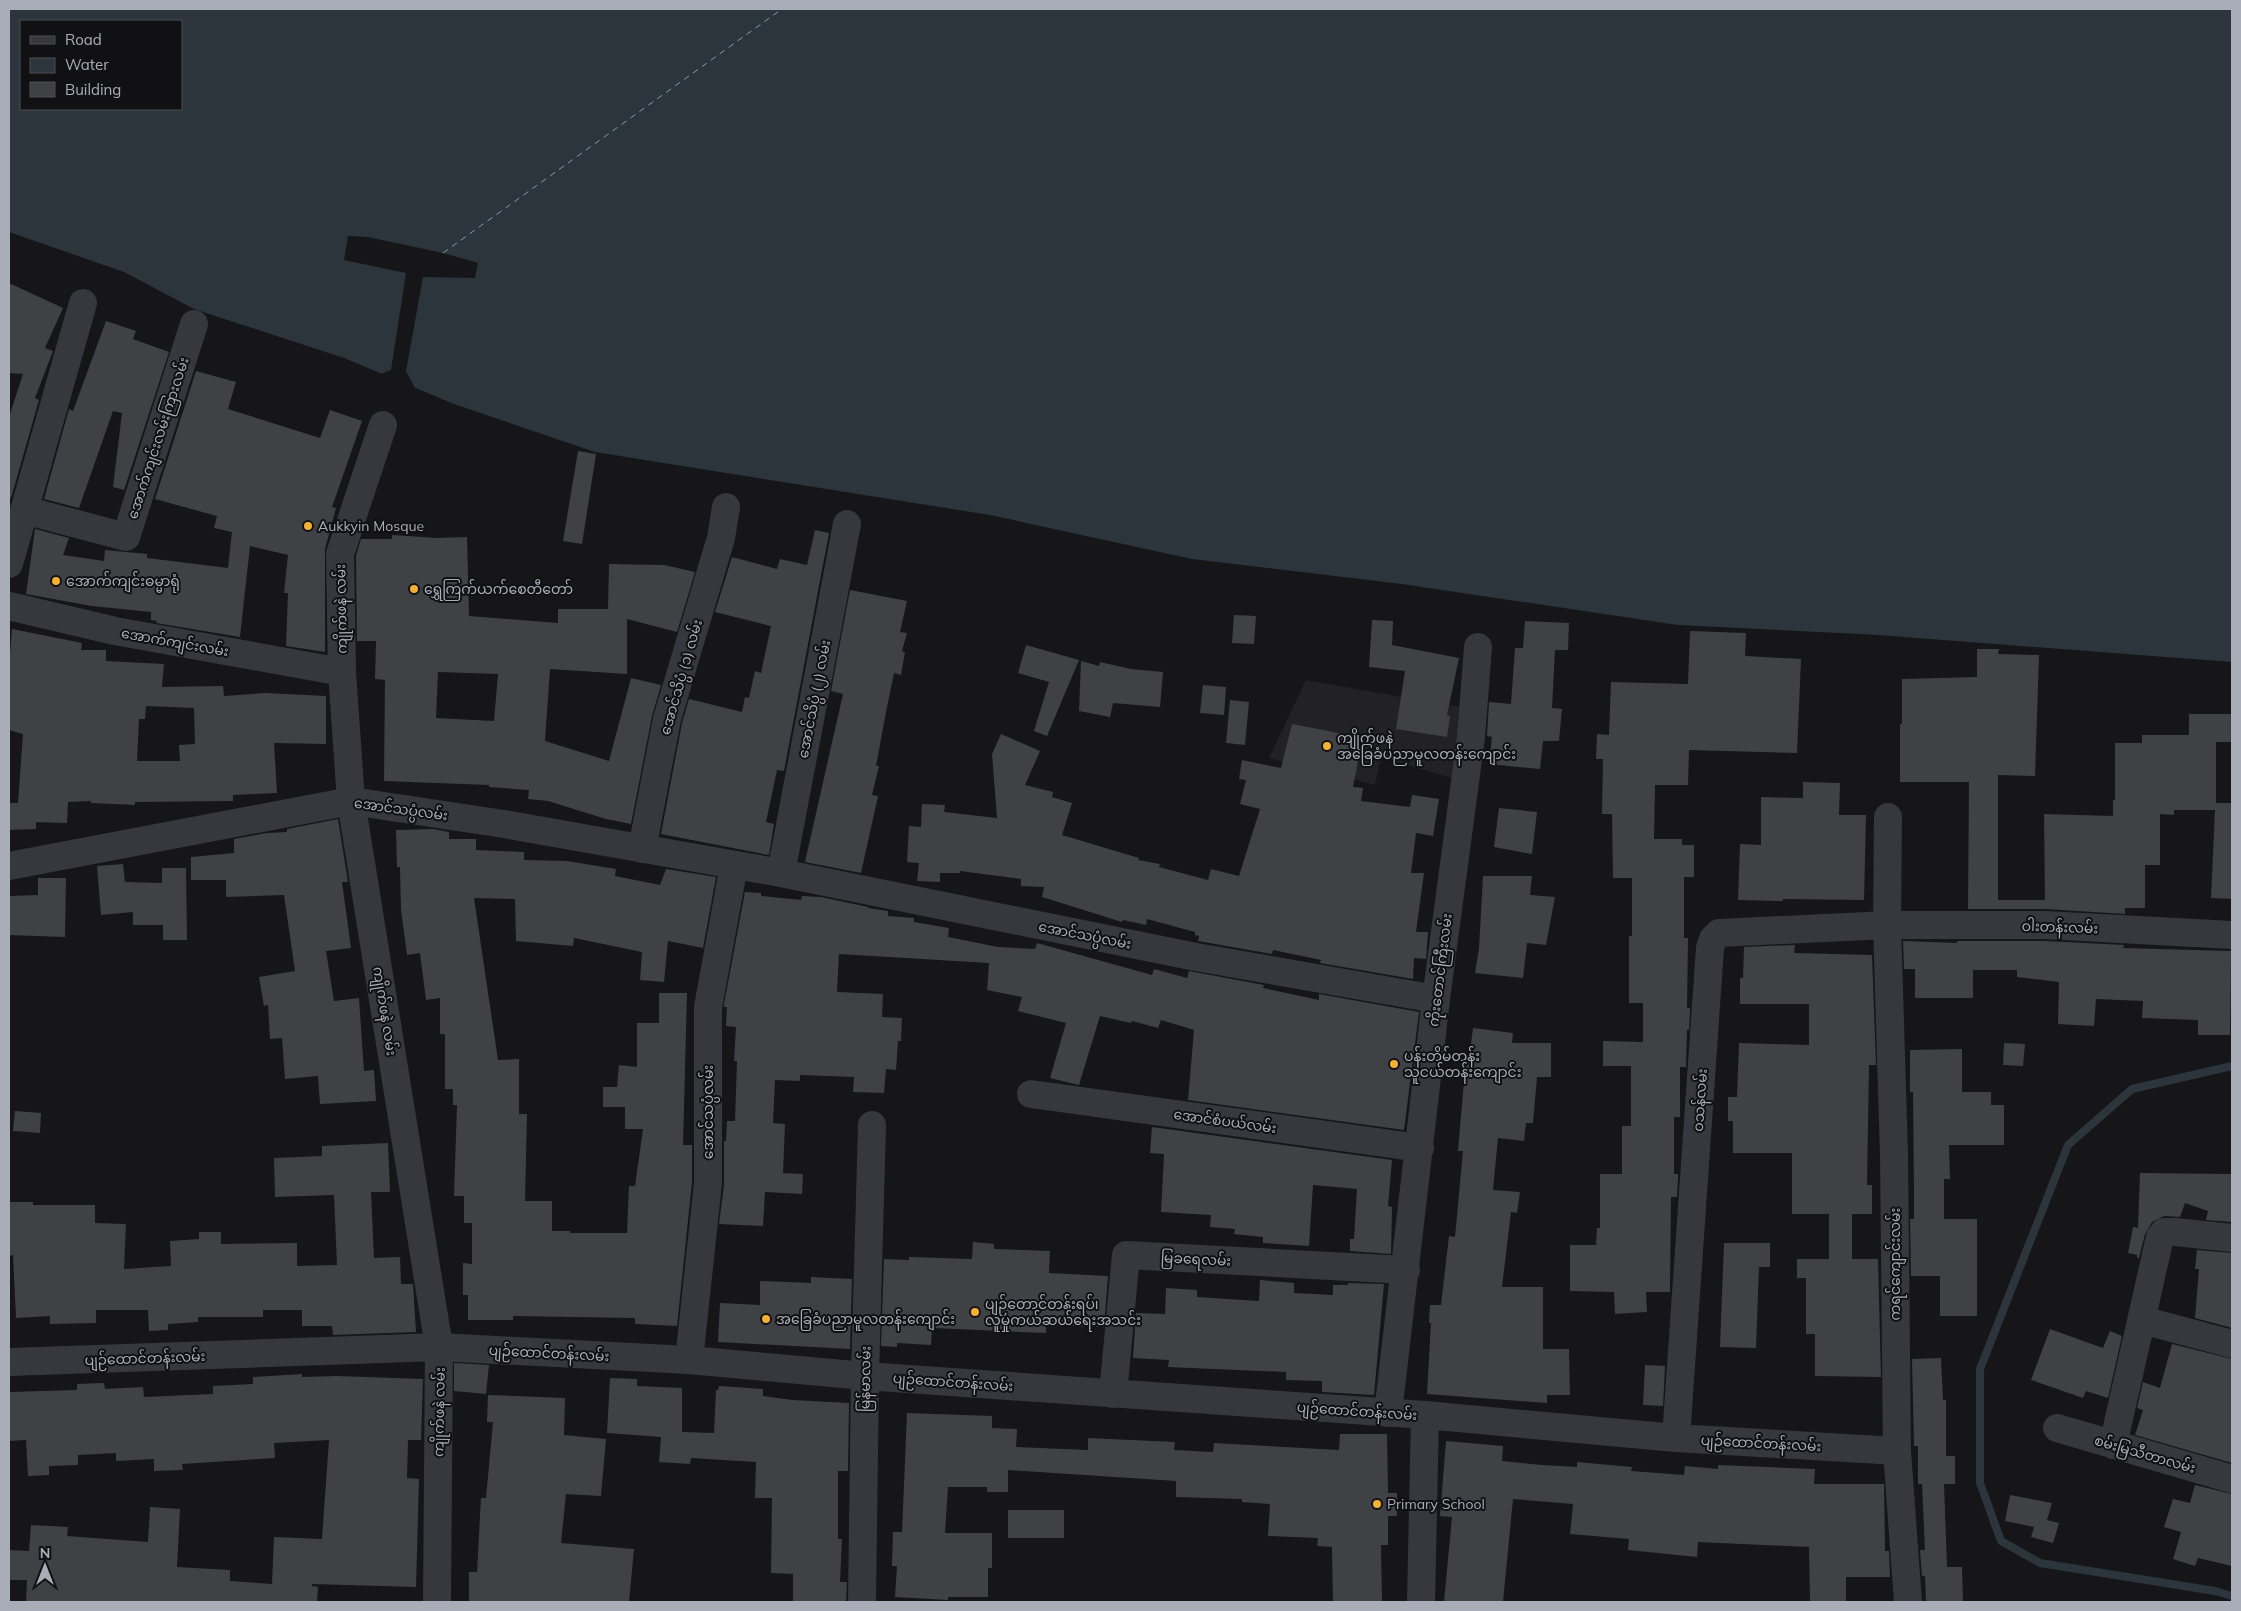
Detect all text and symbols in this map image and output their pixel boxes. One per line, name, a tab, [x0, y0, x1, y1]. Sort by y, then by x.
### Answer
legend	[20, 20, 182, 110]
text: Road	[65, 30, 102, 49]
text: Water	[65, 55, 109, 74]
text: Building	[65, 80, 121, 99]
street label: အောက်ကျင်းလမ်းကြားလမ်း	[122, 354, 196, 522]
place label: Aukkyin Mosque	[318, 517, 424, 535]
marker: Aukkyin Mosque	[302, 520, 314, 532]
street label: ကျိုက်ဖနဲ လမ်း	[330, 564, 354, 654]
place label: အောက်ကျင်းဓမ္မာရုံ	[66, 571, 180, 593]
marker: အောက်ကျင်းဓမ္မာရုံ	[50, 575, 62, 587]
place label: ရွှေကြက်ယက်စေတီတော်	[424, 579, 573, 601]
marker: ရွှေကြက်ယက်စေတီတော်	[408, 583, 420, 595]
street label: အောင်သိပ္ပံ (၁) လမ်း	[655, 617, 709, 738]
street label: အောက်ကျင်းလမ်း	[119, 623, 230, 663]
street label: အောင်သိပ္ပံ (၂) လမ်း	[793, 638, 838, 760]
place label: ကျိုက်ဖနဲ အခြေခံပညာမူလတန်းကျောင်း	[1337, 728, 1516, 766]
marker: ကျိုက်ဖနဲ အခြေခံပညာမူလတန်းကျောင်း	[1321, 740, 1333, 752]
street label: အောင်သပ္ပံလမ်း	[353, 793, 449, 828]
street label: ကိုးတောင်ကြီးလမ်း	[1423, 912, 1459, 1028]
street label: အောင်သပ္ပံလမ်း	[1036, 916, 1133, 956]
street label: ဝါးတန်းလမ်း	[2021, 916, 2099, 940]
street label: ကျိုက်ဖနဲ လမ်း	[366, 965, 402, 1057]
place label: ပန်းတိမ်တန်း သူငယ်တန်းကျောင်း	[1404, 1046, 1522, 1084]
marker: ပန်းတိမ်တန်း သူငယ်တန်းကျောင်း	[1388, 1058, 1400, 1070]
street label: အောင်သပ္ပံလမ်း	[698, 1065, 720, 1159]
street label: ဝသန်လမ်း	[1688, 1068, 1714, 1132]
street label: အောင်စံပယ်လမ်း	[1172, 1104, 1278, 1137]
street label: ကရင်ကျောင်းလမ်း	[1885, 1208, 1907, 1320]
street label: မြခရေလမ်း	[1160, 1247, 1232, 1273]
place label: ပျဉ်တောင်တန်းရပ်၊ လူမှုကယ်ဆယ်ရေးအသင်း	[985, 1294, 1141, 1332]
marker: ပျဉ်တောင်တန်းရပ်၊ လူမှုကယ်ဆယ်ရေးအသင်း	[969, 1306, 981, 1318]
place label: အခြေခံပညာမူလတန်းကျောင်း	[776, 1309, 955, 1331]
marker: အခြေခံပညာမူလတန်းကျောင်း	[760, 1313, 772, 1325]
street label: ပျဉ်ထောင်တန်းလမ်း	[488, 1340, 610, 1368]
street label: ပျဉ်ထောင်တန်းလမ်း	[84, 1346, 206, 1372]
street label: မြန်မာလမ်း	[854, 1346, 878, 1412]
street label: ကျိုက်ဖနဲ လမ်း	[428, 1367, 452, 1457]
street label: ပျဉ်ထောင်တန်းလမ်း	[892, 1368, 1014, 1398]
street label: ပျဉ်ထောင်တန်းလမ်း	[1296, 1397, 1418, 1427]
street label: ပျဉ်ထောင်တန်းလမ်း	[1700, 1430, 1822, 1458]
street label: စမ်းမြသီတာလမ်း	[2092, 1430, 2198, 1480]
place label: Primary School	[1387, 1495, 1485, 1513]
marker: Primary School	[1371, 1498, 1383, 1510]
north arrow	[20, 1541, 70, 1591]
text: N	[40, 1544, 50, 1562]

